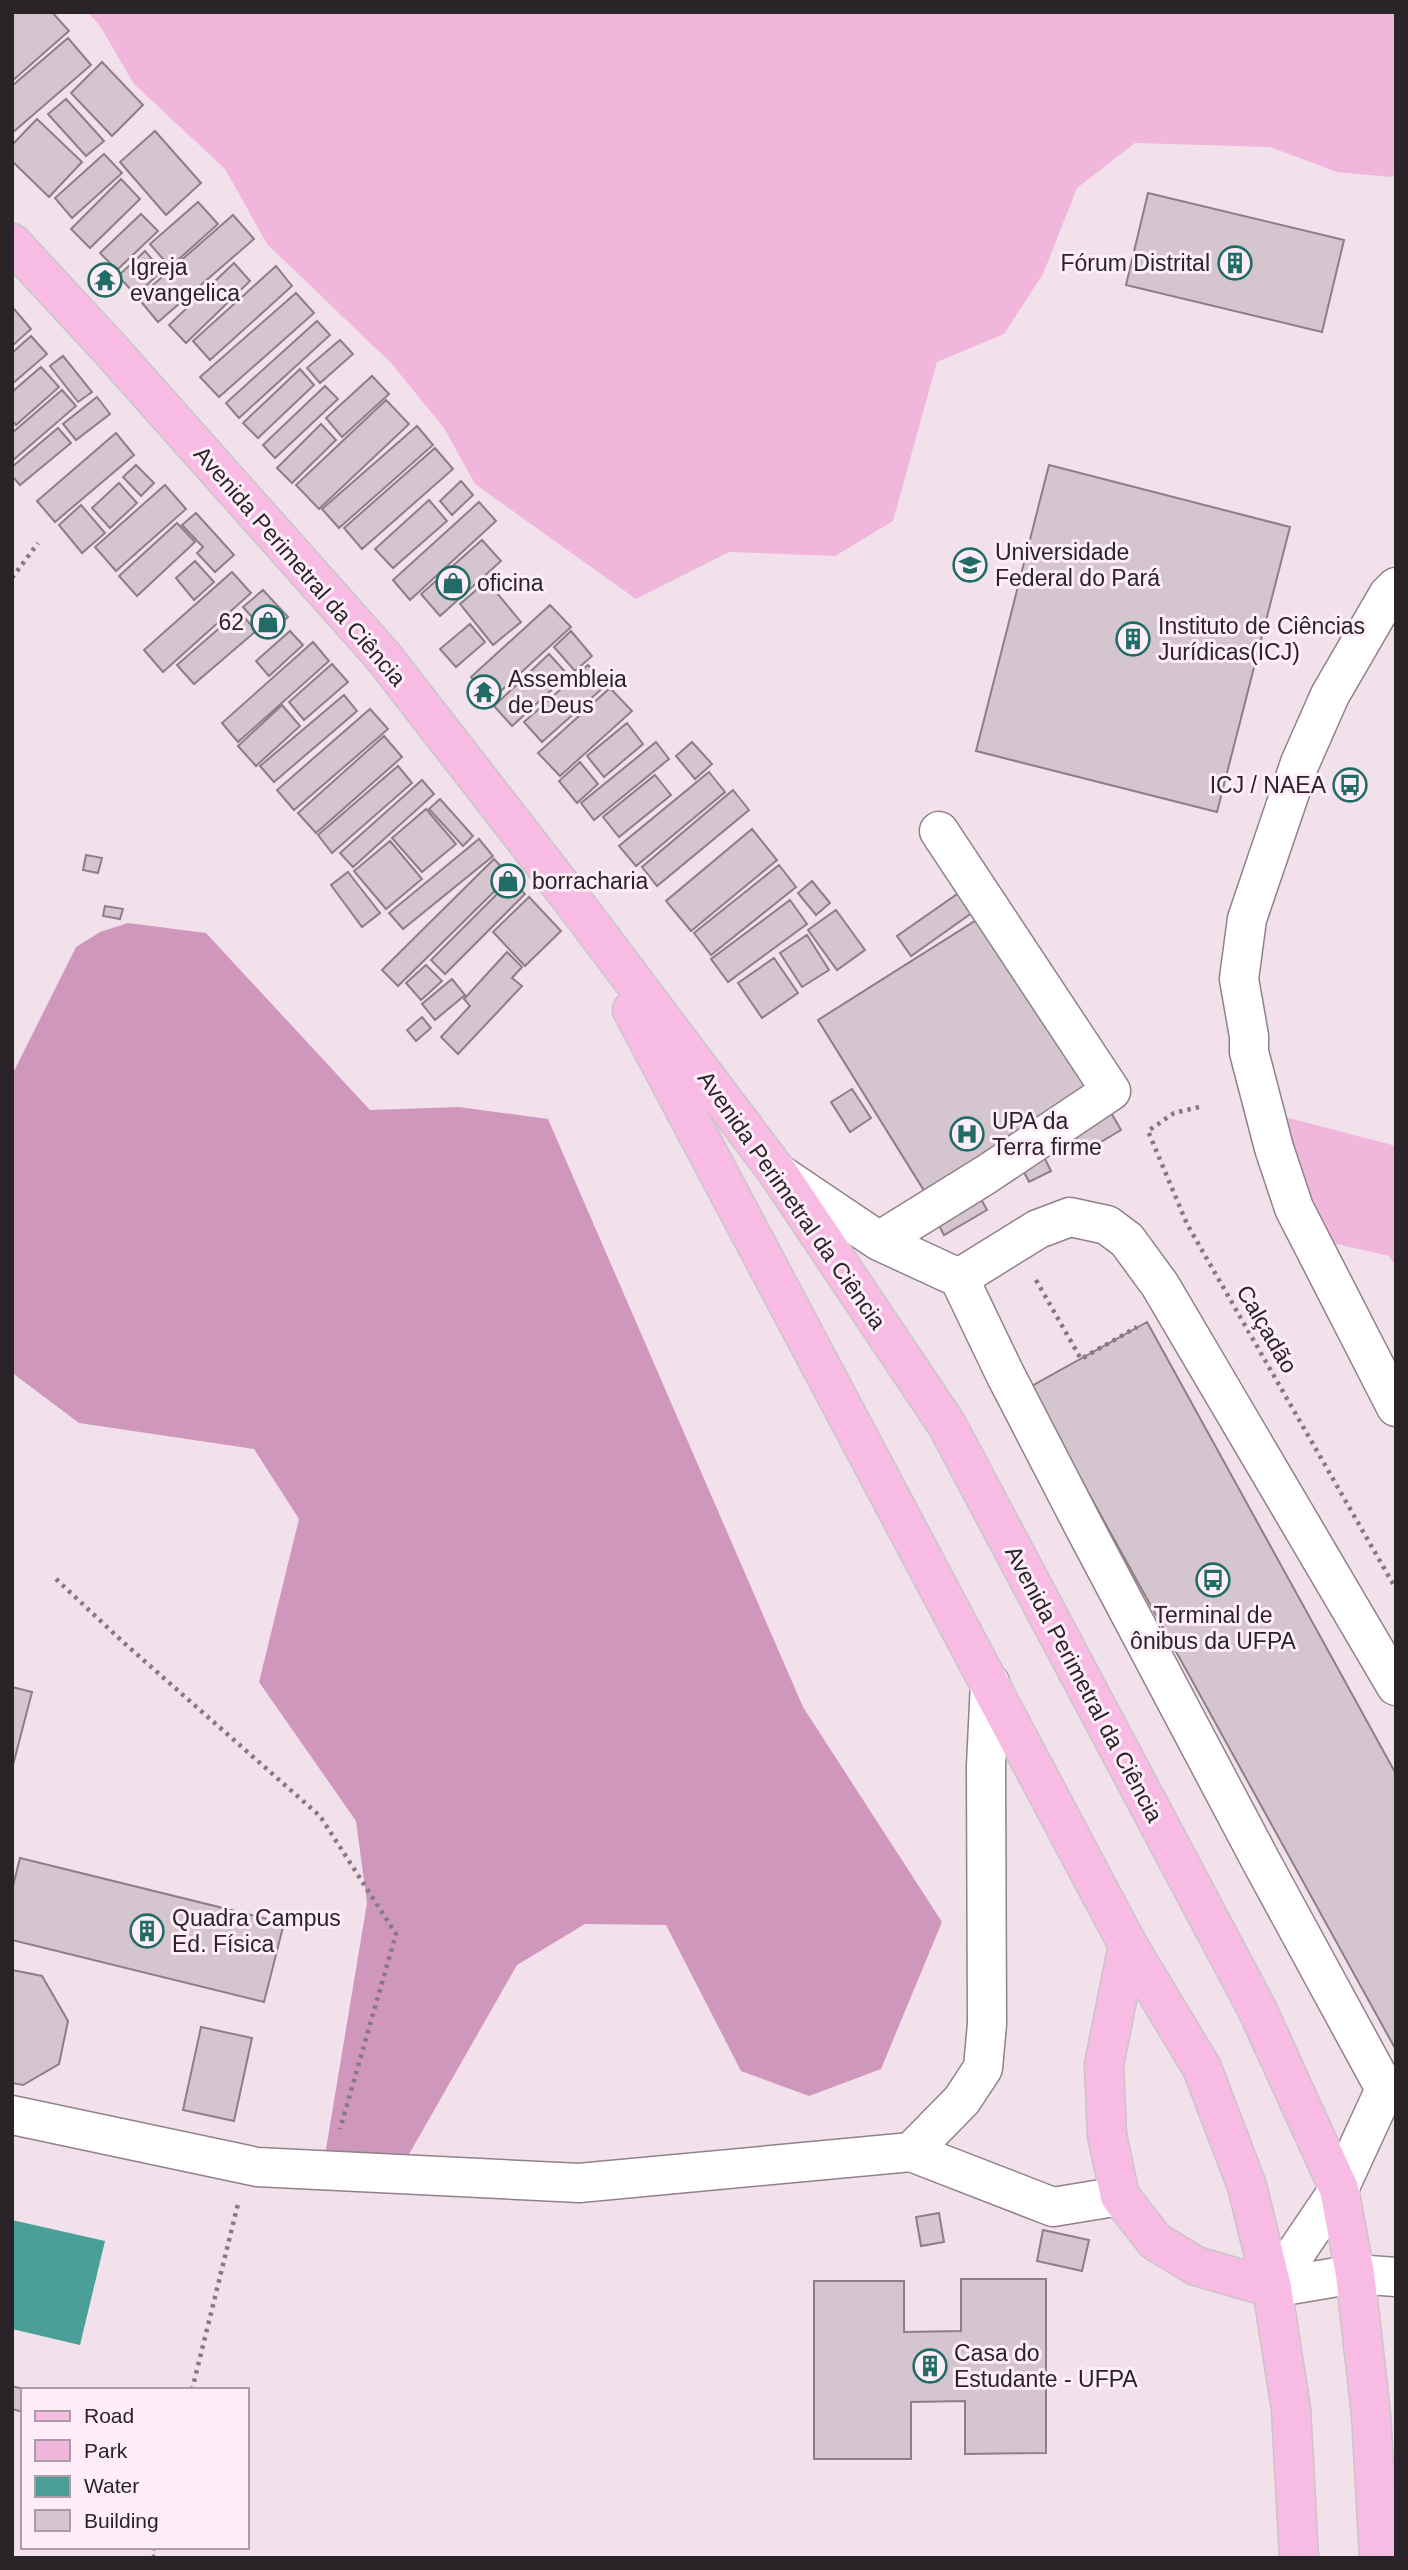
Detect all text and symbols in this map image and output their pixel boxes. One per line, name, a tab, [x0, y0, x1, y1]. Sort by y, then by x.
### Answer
building icon: Fórum Distrital	[1216, 244, 1254, 282]
place label: Fórum Distrital	[1060, 250, 1210, 276]
place label: Igreja evangelica	[130, 254, 240, 306]
temple icon: Igreja evangelica	[86, 261, 124, 299]
street label: Avenida Perimetral da Ciência	[189, 441, 411, 691]
place label: Universidade Federal do Pará	[995, 539, 1160, 591]
school or university icon: Universidade Federal do Pará	[951, 546, 989, 584]
shop icon: oficina	[434, 564, 472, 602]
place label: oficina	[477, 570, 544, 596]
shop icon: 62	[249, 603, 287, 641]
place label: 62	[218, 609, 244, 635]
place label: Instituto de Ciências Jurídicas(ICJ)	[1158, 613, 1365, 665]
building icon: Instituto de Ciências Jurídicas(ICJ)	[1114, 620, 1152, 658]
place label: Assembleia de Deus	[508, 666, 627, 718]
temple icon: Assembleia de Deus	[465, 673, 503, 711]
bus stop icon: ICJ / NAEA	[1331, 766, 1369, 804]
place label: ICJ / NAEA	[1210, 772, 1327, 798]
shop icon: borracharia	[489, 862, 527, 900]
place label: borracharia	[532, 868, 649, 894]
street label: Avenida Perimetral da Ciência	[693, 1066, 891, 1334]
place label: UPA da Terra firme	[992, 1108, 1102, 1160]
hospital icon: UPA da Terra firme	[948, 1115, 986, 1153]
street label: Calçadão	[1231, 1280, 1303, 1378]
street label: Avenida Perimetral da Ciência	[1000, 1541, 1168, 1827]
bus stop icon: Terminal de ônibus da UFPA	[1194, 1561, 1232, 1599]
place label: Terminal de ônibus da UFPA	[1130, 1602, 1297, 1654]
place label: Quadra Campus Ed. Física	[172, 1905, 341, 1957]
building icon: Quadra Campus Ed. Física	[128, 1912, 166, 1950]
place label: Casa do Estudante - UFPA	[954, 2340, 1138, 2392]
building icon: Casa do Estudante - UFPA	[911, 2347, 949, 2385]
legend	[21, 2388, 248, 2549]
text: Road	[84, 2404, 134, 2427]
text: Park	[84, 2439, 128, 2462]
text: Water	[84, 2474, 139, 2497]
text: Building	[84, 2509, 159, 2532]

